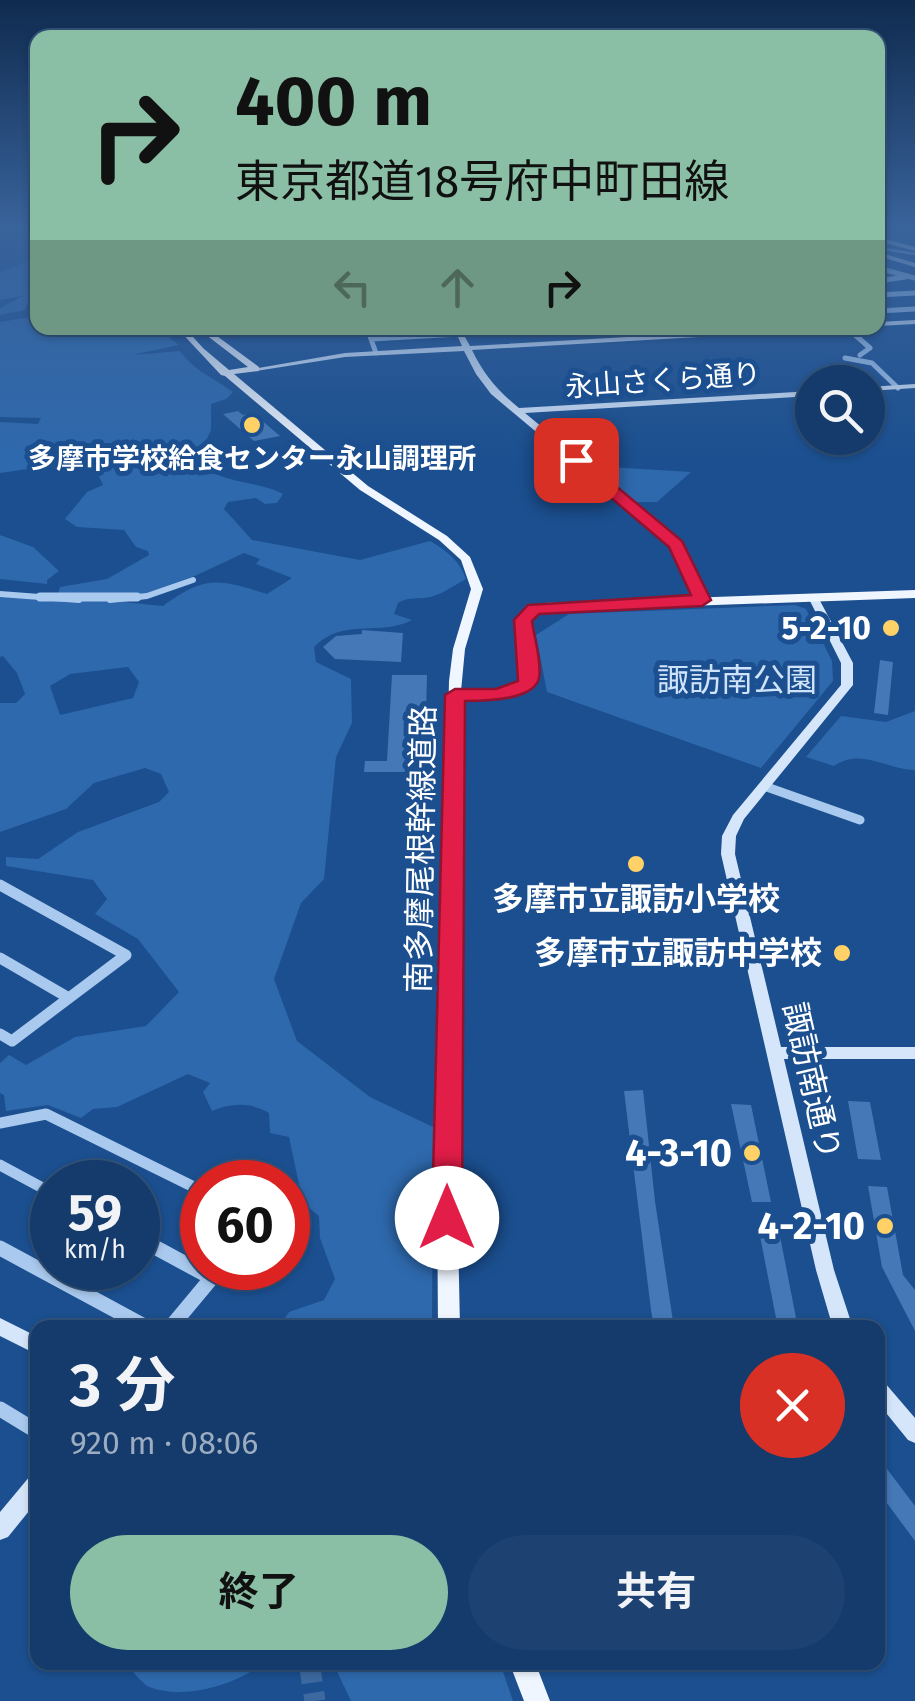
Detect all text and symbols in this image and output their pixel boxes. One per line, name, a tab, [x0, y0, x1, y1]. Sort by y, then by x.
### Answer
text: 400 m	[235, 60, 432, 144]
icon: right	[70, 70, 200, 200]
text: 東京都道18号府中町田線	[235, 155, 729, 209]
icon: left	[325, 260, 380, 315]
icon: ahead	[430, 260, 485, 315]
icon: right	[535, 260, 590, 315]
street label: 永山さくら通り	[564, 357, 762, 404]
map controls	[795, 365, 885, 455]
button: search	[795, 365, 885, 455]
marker: 多摩市学校給食センター永山調理所	[241, 414, 263, 436]
pin	[534, 418, 619, 503]
icon: arrive	[549, 433, 604, 488]
place label: 多摩市学校給食センター永山調理所	[28, 442, 476, 475]
place label: 5-2-10	[781, 609, 871, 647]
marker: 5-2-10	[880, 617, 902, 639]
park label: 諏訪南公園	[657, 661, 817, 699]
street label: 南多摩尾根幹線道路	[399, 705, 443, 993]
marker: 多摩市立諏訪小学校	[625, 853, 647, 875]
place label: 多摩市立諏訪小学校	[492, 880, 780, 918]
place label: 多摩市立諏訪中学校	[534, 934, 822, 972]
marker: 多摩市立諏訪中学校	[831, 942, 853, 964]
street label: 諏訪南通り	[775, 999, 849, 1163]
place label: 4-3-10	[625, 1130, 732, 1176]
marker: 4-3-10	[741, 1142, 763, 1164]
speed limit sign: 60	[180, 1160, 310, 1290]
position arrow	[395, 1166, 499, 1270]
text: 59	[68, 1183, 122, 1243]
place label: 4-2-10	[758, 1203, 865, 1249]
marker: 4-2-10	[874, 1215, 896, 1237]
text: km/h	[64, 1235, 126, 1265]
text: 3 分	[70, 1350, 175, 1422]
button: close	[740, 1353, 845, 1458]
text: 920 m · 08:06	[70, 1424, 258, 1462]
button: 終了	[70, 1535, 448, 1650]
button: 共有	[468, 1535, 845, 1650]

